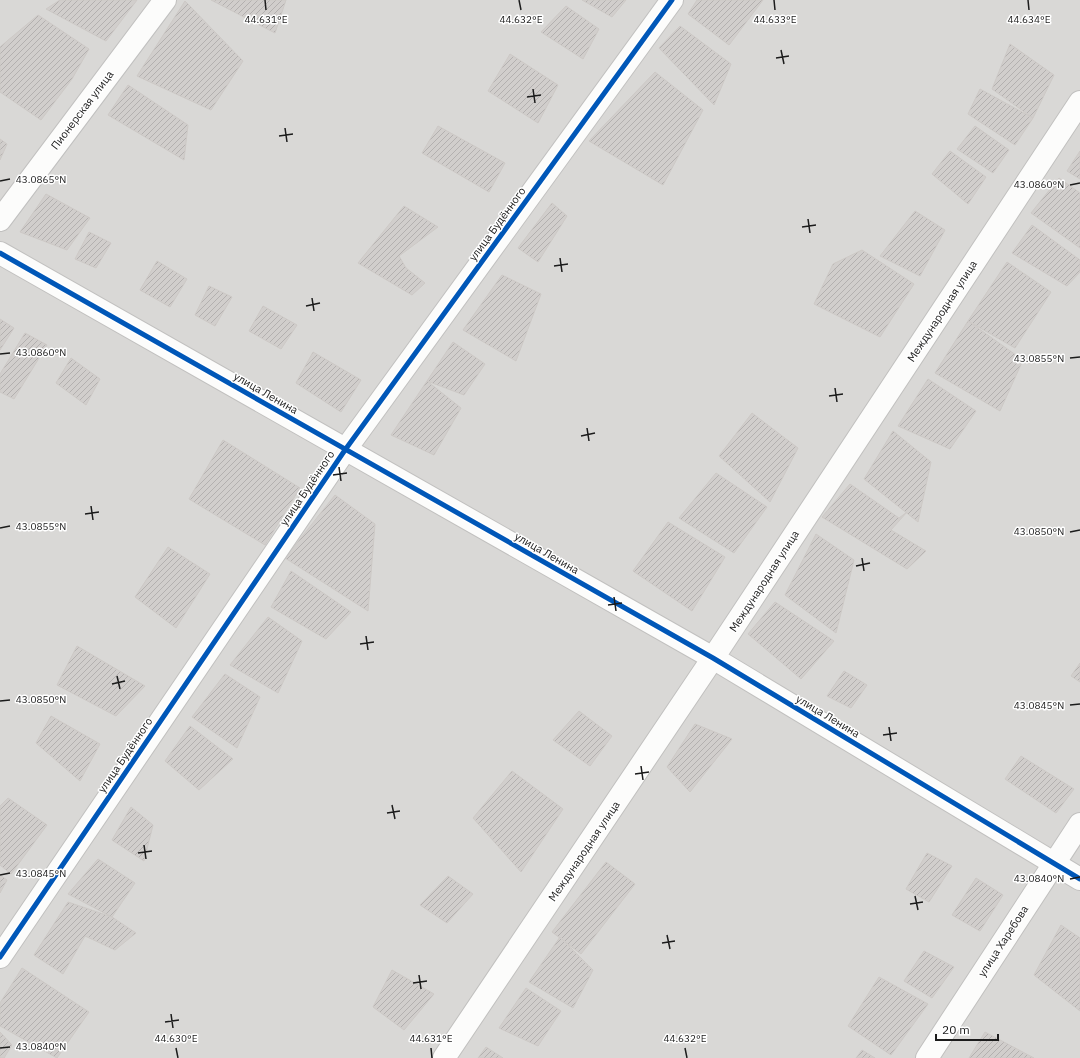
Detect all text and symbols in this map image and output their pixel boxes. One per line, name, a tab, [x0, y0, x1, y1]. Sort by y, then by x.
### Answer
text: 44.631°E	[244, 13, 288, 26]
text: 44.632°E	[499, 13, 543, 26]
text: 44.633°E	[753, 13, 797, 26]
text: 44.634°E	[1007, 13, 1051, 26]
street label: Пионерская улица	[48, 68, 116, 152]
text: 43.0865°N	[16, 173, 66, 186]
text: 43.0860°N	[1014, 178, 1064, 191]
street label: улица Будённого	[466, 184, 528, 264]
street label: Международная улица	[904, 258, 980, 364]
text: 43.0860°N	[16, 346, 66, 359]
text: 43.0855°N	[1014, 352, 1064, 365]
street label: улица Ленина	[231, 369, 301, 417]
street label: улица Будённого	[277, 448, 337, 528]
text: 43.0855°N	[16, 520, 66, 533]
text: 43.0850°N	[1014, 525, 1064, 538]
street label: Международная улица	[726, 528, 802, 634]
street label: улица Ленина	[512, 529, 582, 577]
street label: улица Ленина	[794, 691, 863, 741]
text: 43.0850°N	[16, 693, 66, 706]
text: 43.0845°N	[1014, 699, 1064, 712]
street label: улица Будённого	[95, 715, 155, 795]
street label: Международная улица	[545, 798, 623, 904]
text: 43.0845°N	[16, 867, 66, 880]
text: 43.0840°N	[1014, 872, 1064, 885]
street label: улица Харебова	[975, 903, 1031, 979]
scale bar	[936, 1016, 998, 1042]
text: 20 m	[942, 1022, 970, 1037]
text: 44.630°E	[154, 1032, 198, 1045]
text: 44.631°E	[409, 1032, 453, 1045]
text: 44.632°E	[663, 1032, 707, 1045]
text: 43.0840°N	[16, 1040, 66, 1053]

